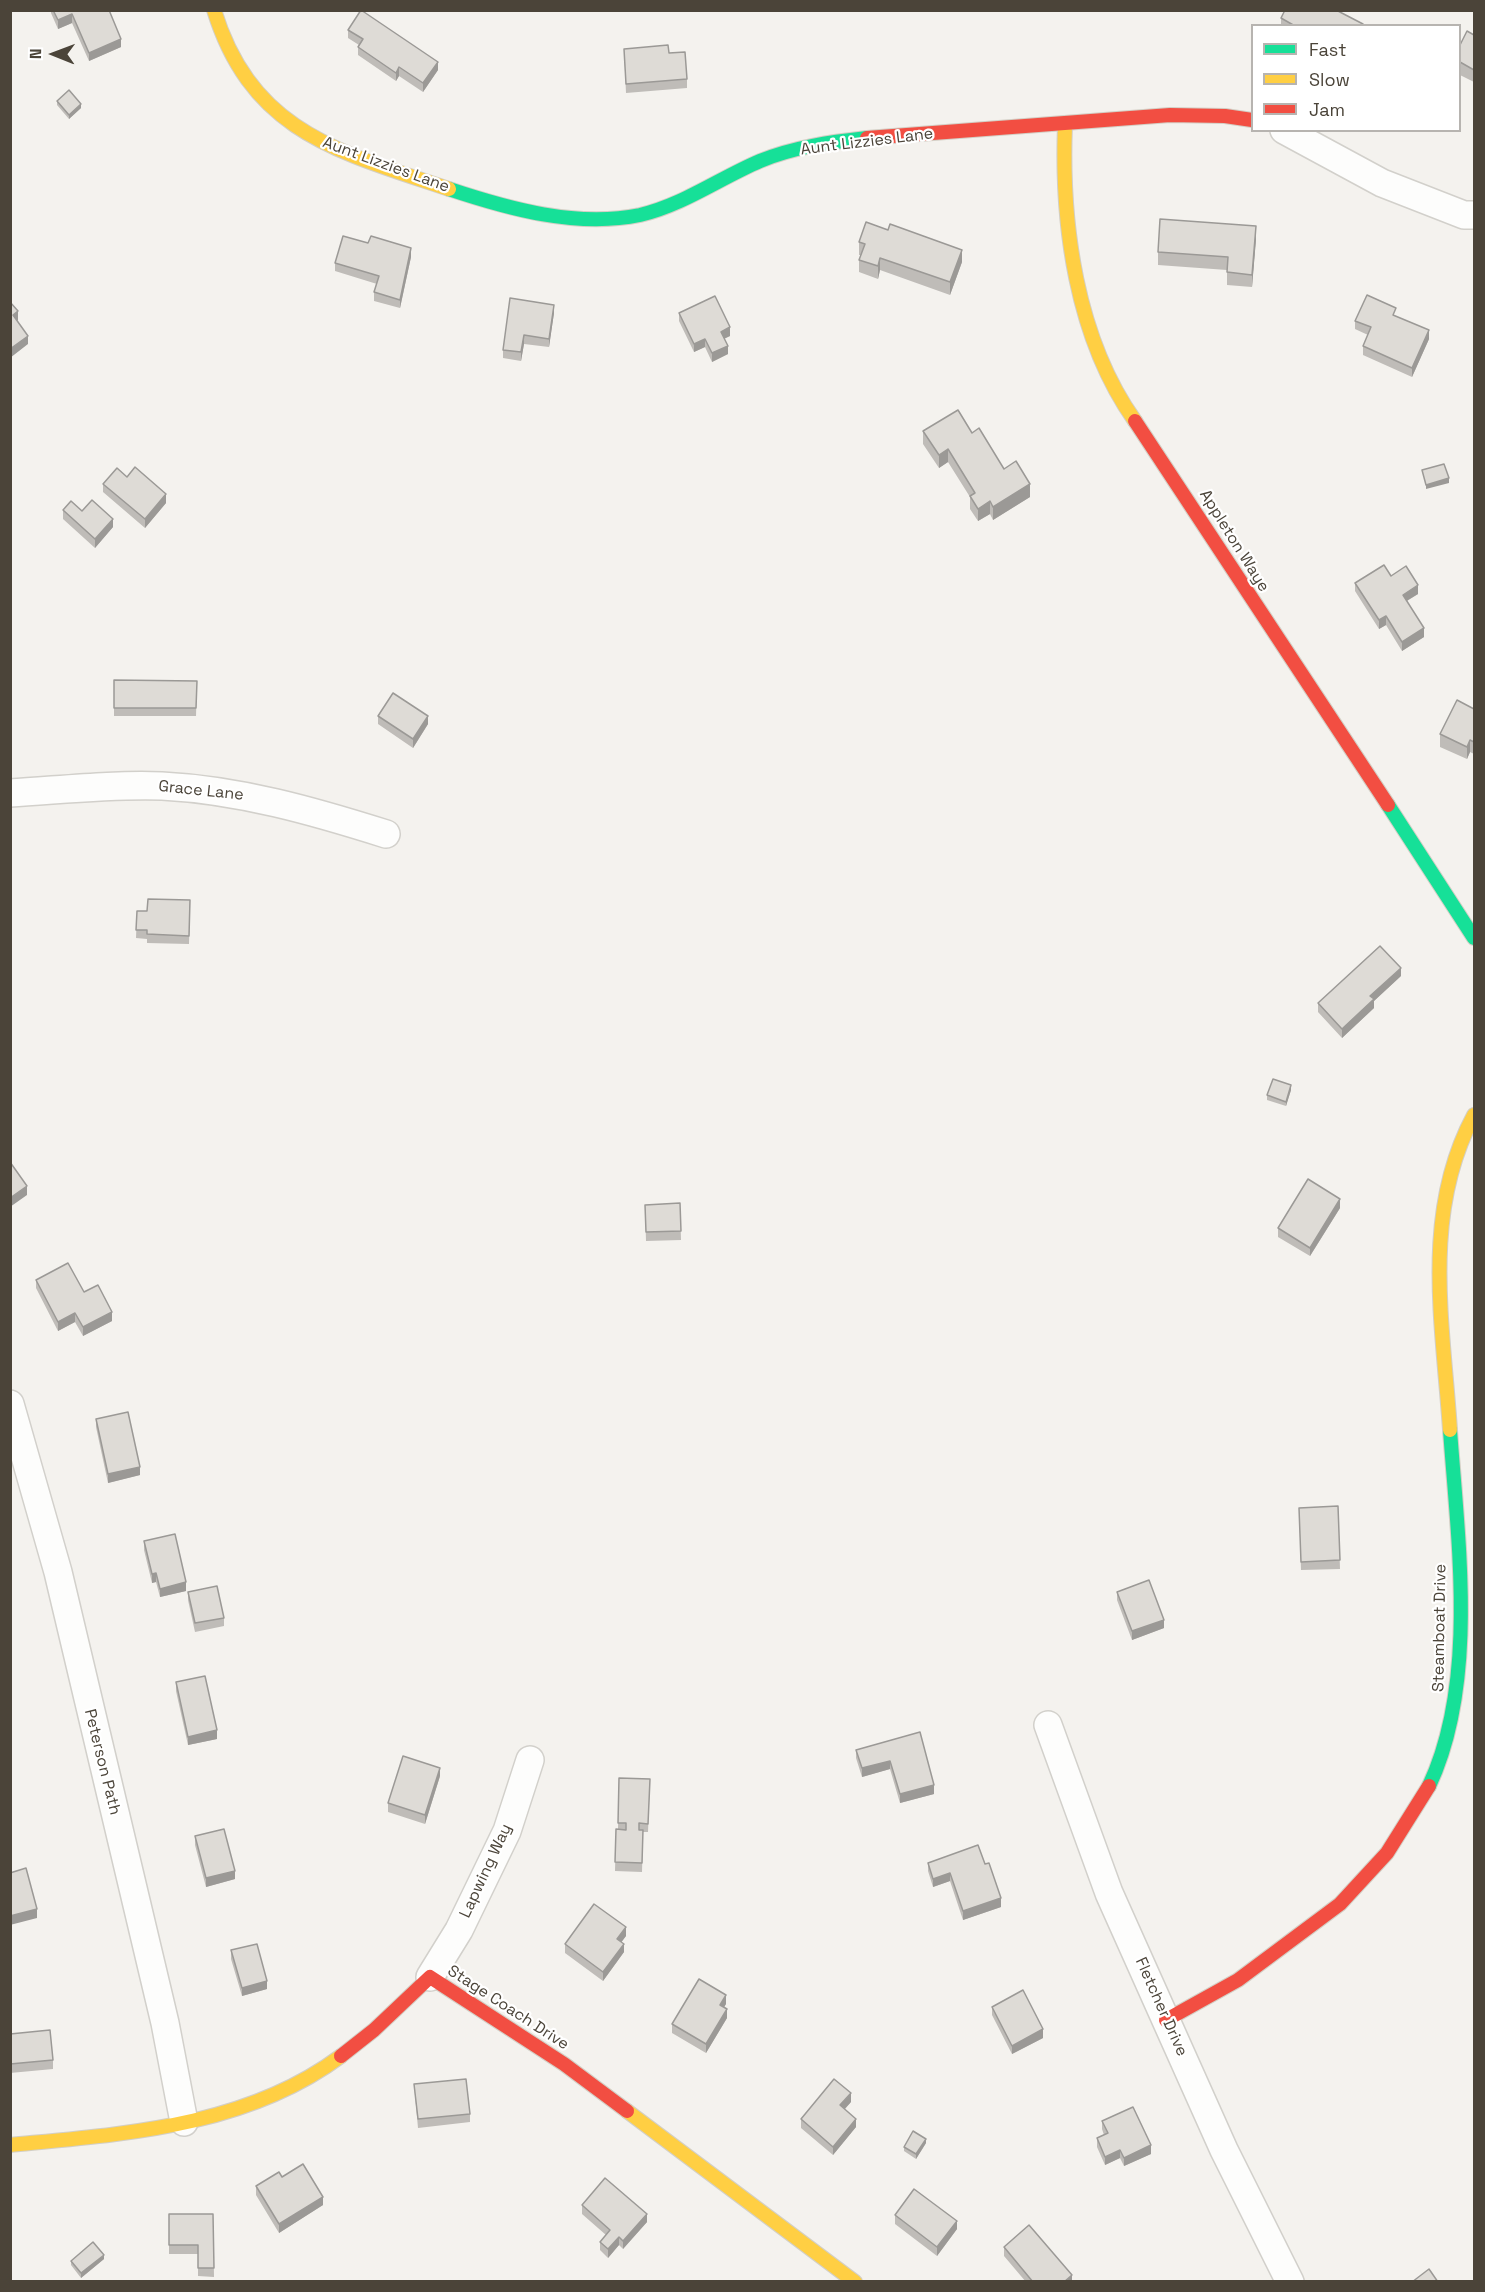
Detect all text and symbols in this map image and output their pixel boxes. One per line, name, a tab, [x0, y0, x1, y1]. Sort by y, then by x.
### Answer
north arrow	[24, 24, 84, 84]
legend	[1251, 24, 1461, 132]
text: Fast	[1309, 38, 1346, 61]
text: N	[25, 48, 46, 59]
text: Slow	[1309, 68, 1350, 91]
text: Jam	[1309, 98, 1345, 121]
street label: Aunt Lizzies Lane	[800, 124, 934, 160]
street label: Aunt Lizzies Lane	[320, 133, 452, 197]
street label: Appleton Waye	[1195, 486, 1273, 596]
street label: Grace Lane	[157, 777, 245, 805]
street label: Steamboat Drive	[1429, 1564, 1451, 1692]
street label: Peterson Path	[80, 1707, 124, 1817]
street label: Lapwing Way	[456, 1821, 516, 1921]
street label: Fletcher Drive	[1131, 1955, 1191, 2059]
street label: Stage Coach Drive	[444, 1962, 572, 2054]

